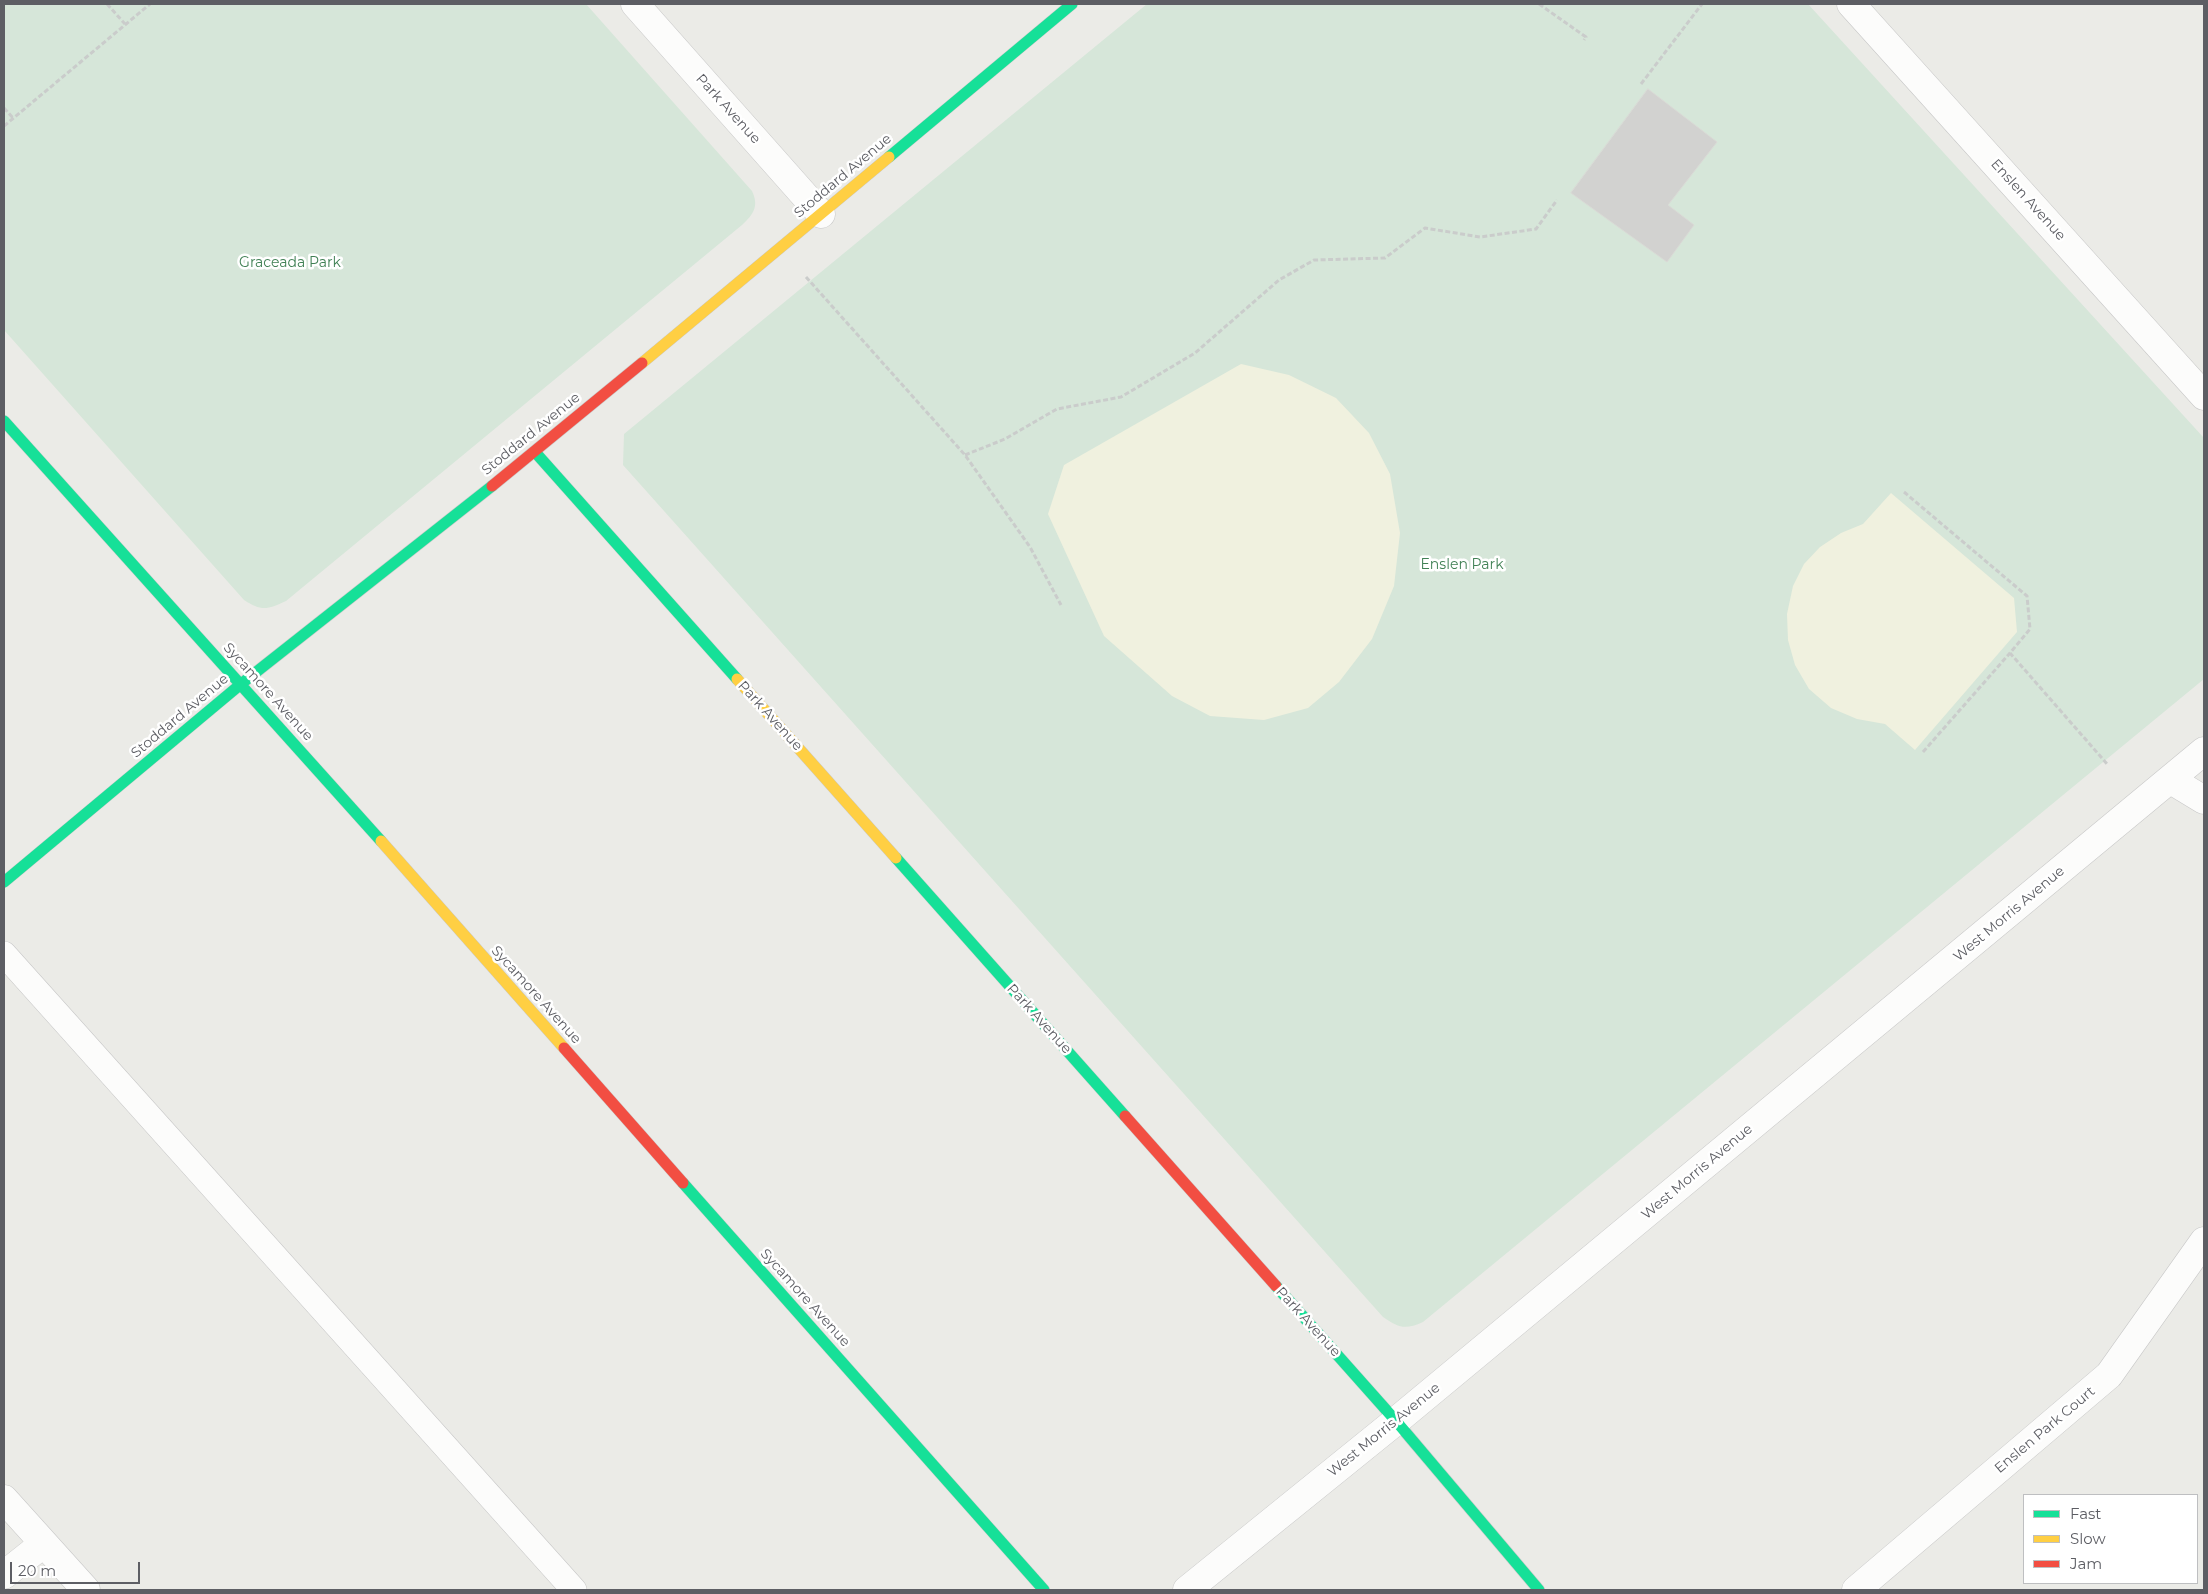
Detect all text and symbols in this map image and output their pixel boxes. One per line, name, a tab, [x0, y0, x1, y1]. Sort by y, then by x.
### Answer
street label: Park Avenue	[692, 71, 764, 147]
street label: Stoddard Avenue	[791, 131, 895, 221]
street label: Enslen Avenue	[1987, 156, 2069, 244]
park label: Graceada Park	[239, 255, 341, 271]
street label: Stoddard Avenue	[479, 389, 583, 479]
park label: Enslen Park	[1421, 557, 1503, 573]
street label: Sycamore Avenue	[220, 640, 316, 744]
street label: Stoddard Avenue	[128, 671, 232, 761]
street label: Park Avenue	[734, 678, 806, 754]
street label: West Morris Avenue	[1950, 863, 2068, 965]
street label: Sycamore Avenue	[488, 943, 584, 1047]
street label: Park Avenue	[1003, 981, 1075, 1057]
street label: West Morris Avenue	[1638, 1121, 1756, 1223]
street label: Sycamore Avenue	[757, 1246, 853, 1350]
street label: Park Avenue	[1272, 1284, 1344, 1360]
street label: West Morris Avenue	[1324, 1380, 1444, 1480]
street label: Enslen Park Court	[1991, 1383, 2099, 1477]
legend	[2023, 1494, 2198, 1584]
text: Fast	[2070, 1504, 2101, 1523]
text: Slow	[2070, 1529, 2106, 1548]
scale bar	[12, 1552, 142, 1584]
text: Jam	[2070, 1554, 2102, 1573]
text: 20 m	[18, 1561, 56, 1580]

